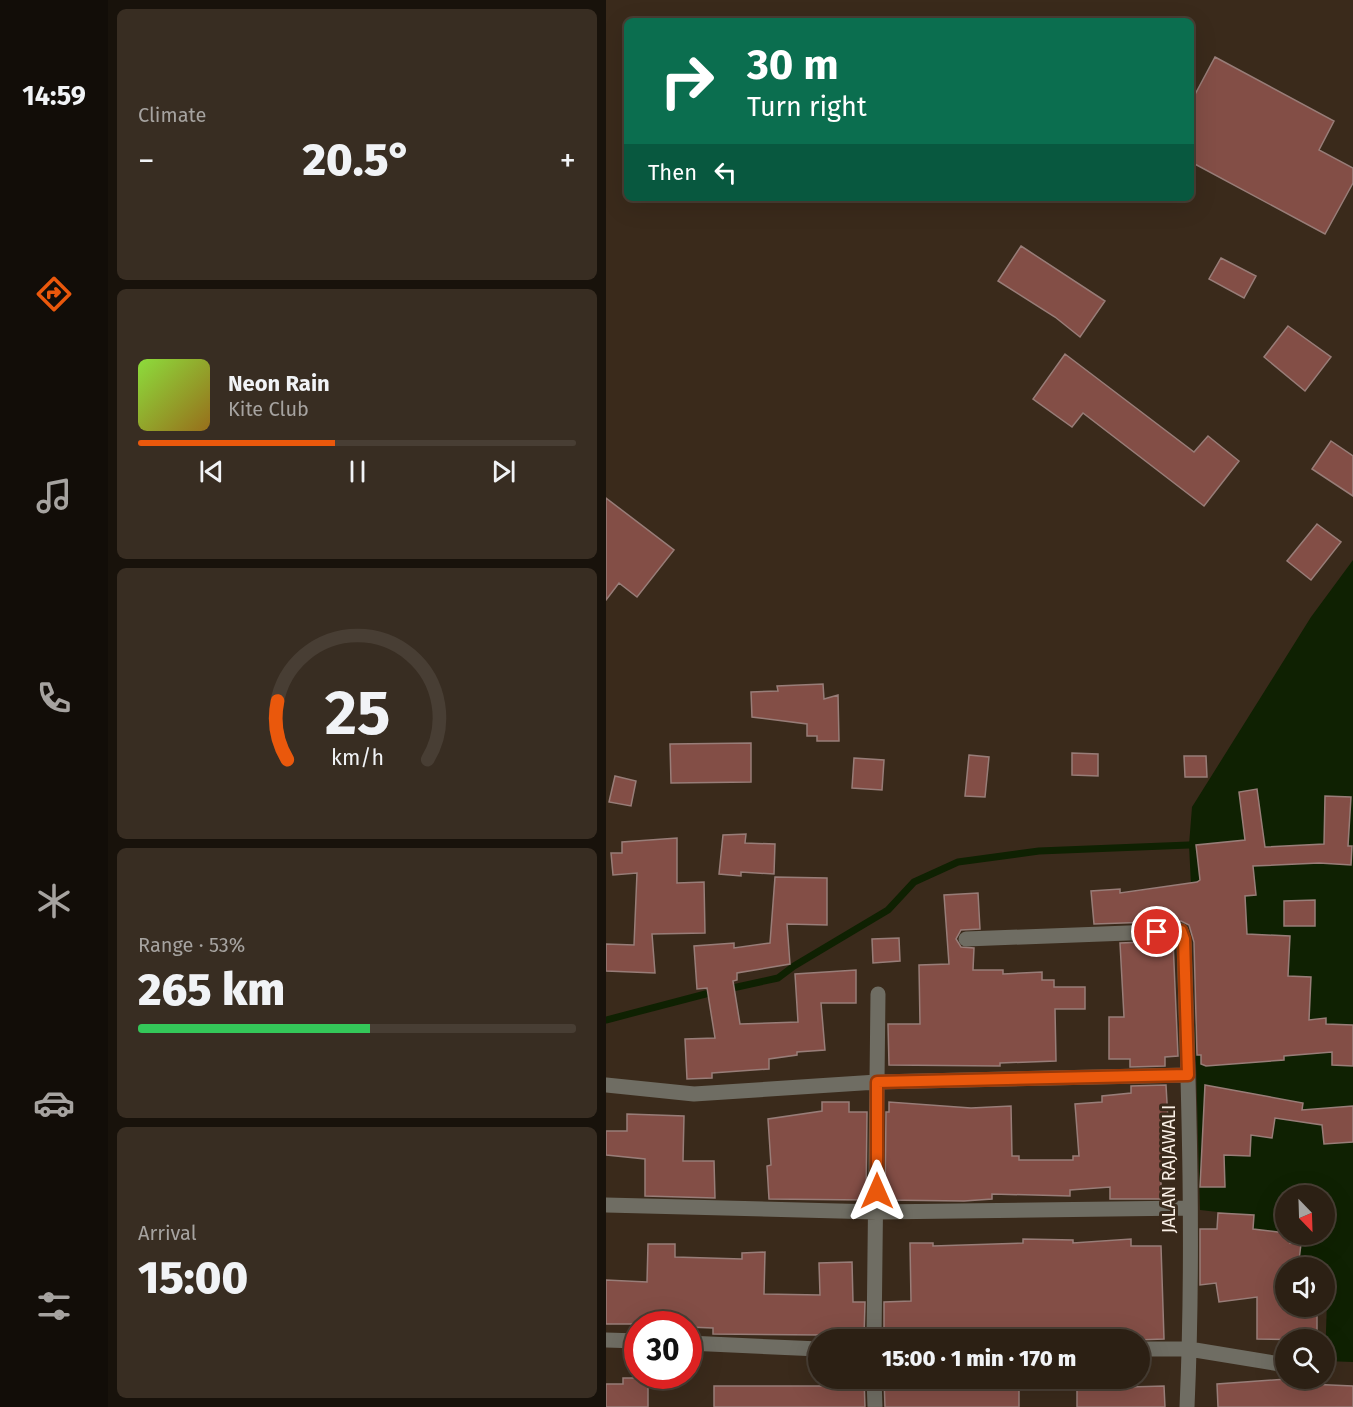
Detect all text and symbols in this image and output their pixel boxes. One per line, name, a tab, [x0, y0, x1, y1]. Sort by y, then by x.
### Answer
text: 30 m	[747, 40, 839, 90]
icon: right	[648, 42, 726, 120]
text: 14:59	[22, 80, 86, 112]
text: Turn right	[747, 91, 867, 123]
text: Climate	[138, 103, 206, 127]
text: 20.5°	[302, 133, 412, 187]
text: −	[138, 141, 155, 181]
text: +	[560, 141, 576, 181]
icon: left	[709, 156, 742, 189]
text: Then	[648, 159, 697, 186]
icon: directions	[33, 273, 75, 315]
text: Neon Rain	[228, 370, 330, 397]
text: Kite Club	[228, 397, 309, 421]
icon: previous	[195, 455, 228, 488]
icon: pause	[341, 455, 374, 488]
icon: next	[487, 455, 520, 488]
icon: music	[33, 475, 75, 517]
icon: phone	[33, 677, 75, 719]
text: 25	[324, 677, 390, 752]
text: km/h	[330, 746, 384, 772]
icon: climate	[33, 880, 75, 922]
pin	[1131, 906, 1182, 957]
icon: arrive	[1140, 915, 1173, 948]
text: Range · 53%	[138, 933, 245, 957]
text: 265 km	[138, 963, 285, 1017]
icon: car	[33, 1082, 75, 1124]
street label: JALAN RAJAWALI	[1158, 1105, 1180, 1233]
position arrow	[845, 1159, 909, 1223]
north arrow	[1275, 1185, 1335, 1245]
map controls	[1275, 1185, 1335, 1389]
text: Arrival	[138, 1221, 197, 1245]
text: 15:00	[138, 1251, 248, 1305]
button: sound	[1275, 1257, 1335, 1317]
icon: filters	[33, 1285, 75, 1327]
speed limit sign: 30	[624, 1311, 702, 1389]
button: search	[1275, 1329, 1335, 1389]
text: 15:00 · 1 min · 170 m	[882, 1345, 1076, 1372]

